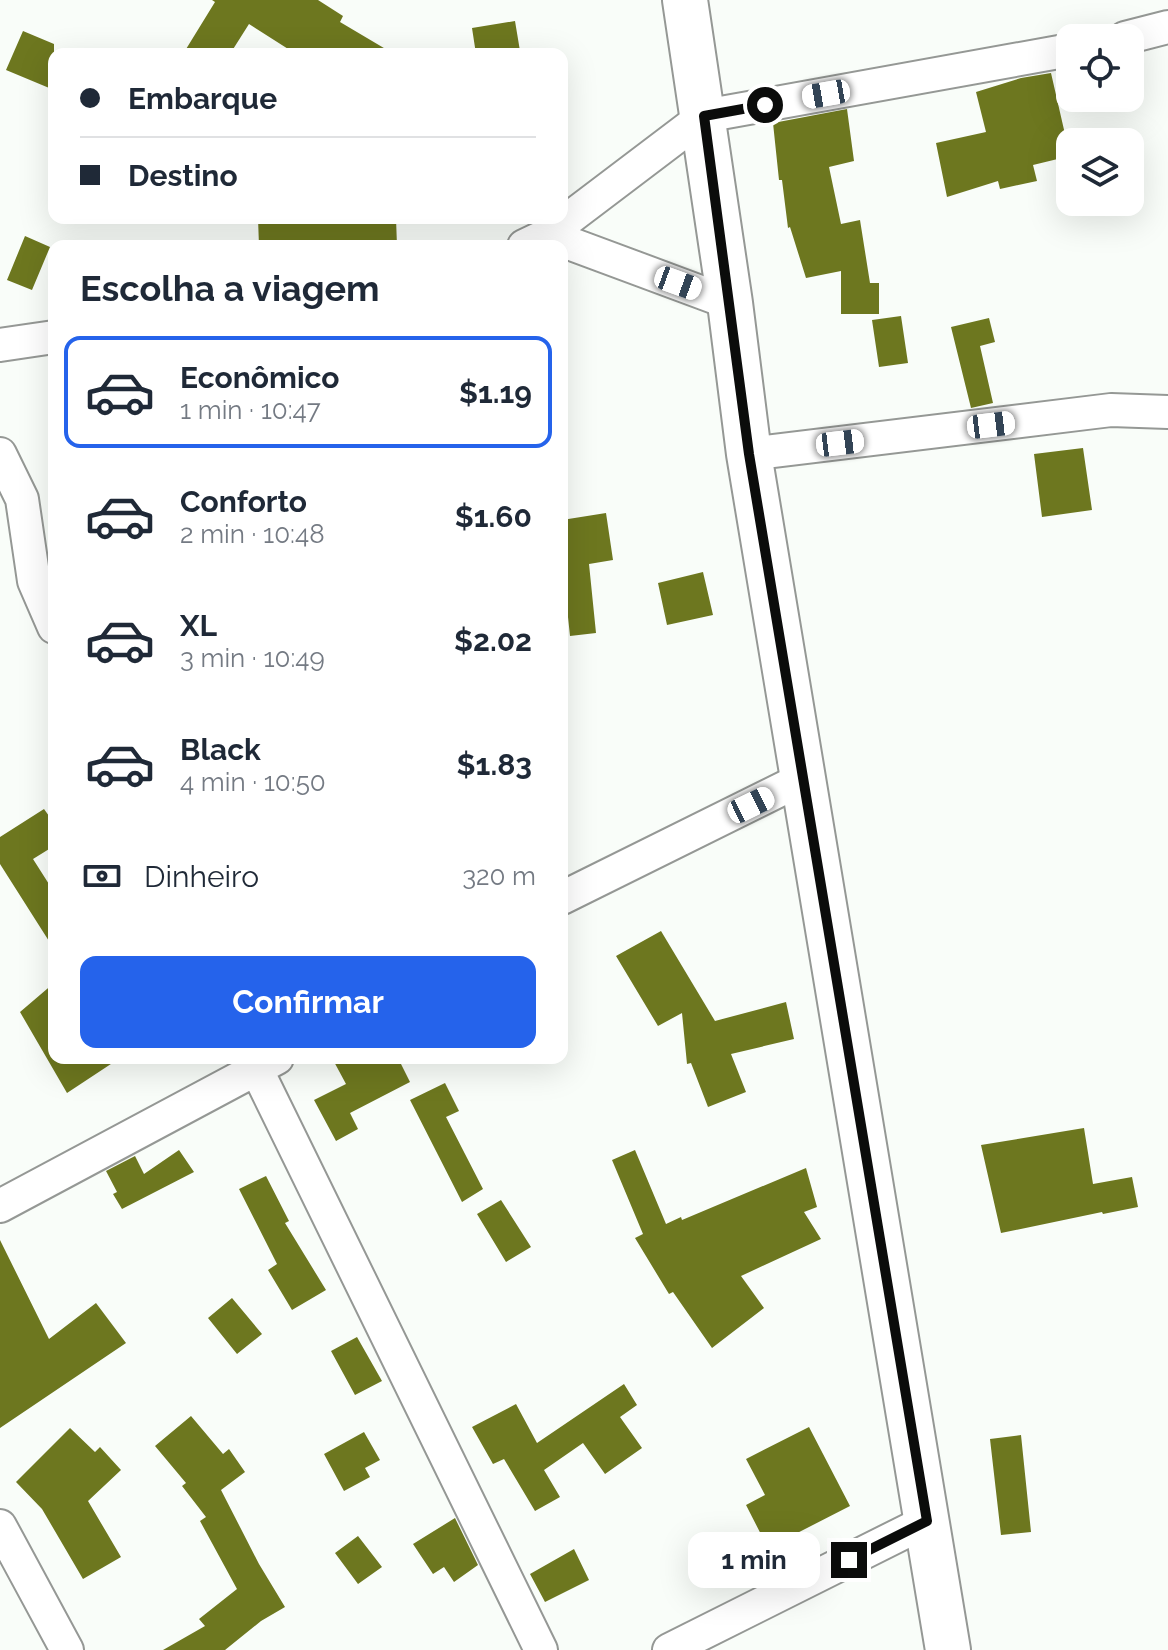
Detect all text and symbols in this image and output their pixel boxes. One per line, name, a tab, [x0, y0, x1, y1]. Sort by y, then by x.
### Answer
map controls	[1056, 24, 1144, 216]
button: locate	[1056, 24, 1144, 112]
car	[800, 78, 852, 110]
text: Embarque	[128, 81, 277, 116]
route start	[747, 87, 783, 123]
button: layers	[1056, 128, 1144, 216]
text: Destino	[128, 158, 238, 193]
car	[651, 264, 705, 302]
text: Escolha a viagem	[80, 267, 380, 309]
icon: car	[84, 356, 156, 428]
text: Econômico	[180, 360, 340, 395]
text: $1.19	[459, 375, 532, 410]
text: 1 min · 10:47	[180, 395, 321, 425]
car	[966, 410, 1016, 440]
car	[815, 428, 865, 458]
icon: car	[84, 480, 156, 552]
text: Conforto	[180, 484, 307, 519]
text: $1.60	[455, 499, 532, 534]
text: 2 min · 10:48	[180, 519, 325, 549]
icon: car	[84, 604, 156, 676]
text: XL	[180, 608, 217, 643]
text: $2.02	[454, 623, 532, 658]
text: 3 min · 10:49	[180, 643, 325, 673]
icon: car	[84, 728, 156, 800]
text: Black	[180, 732, 261, 767]
text: $1.83	[457, 747, 532, 782]
text: 4 min · 10:50	[180, 767, 326, 797]
car	[724, 784, 778, 826]
icon: cash	[80, 854, 124, 898]
text: Dinheiro	[144, 859, 259, 894]
text: 320 m	[462, 861, 536, 891]
button: Confirmar	[80, 956, 536, 1048]
callout: 1 min	[689, 1532, 821, 1588]
route end	[831, 1542, 867, 1578]
text: 1 min	[721, 1545, 787, 1575]

